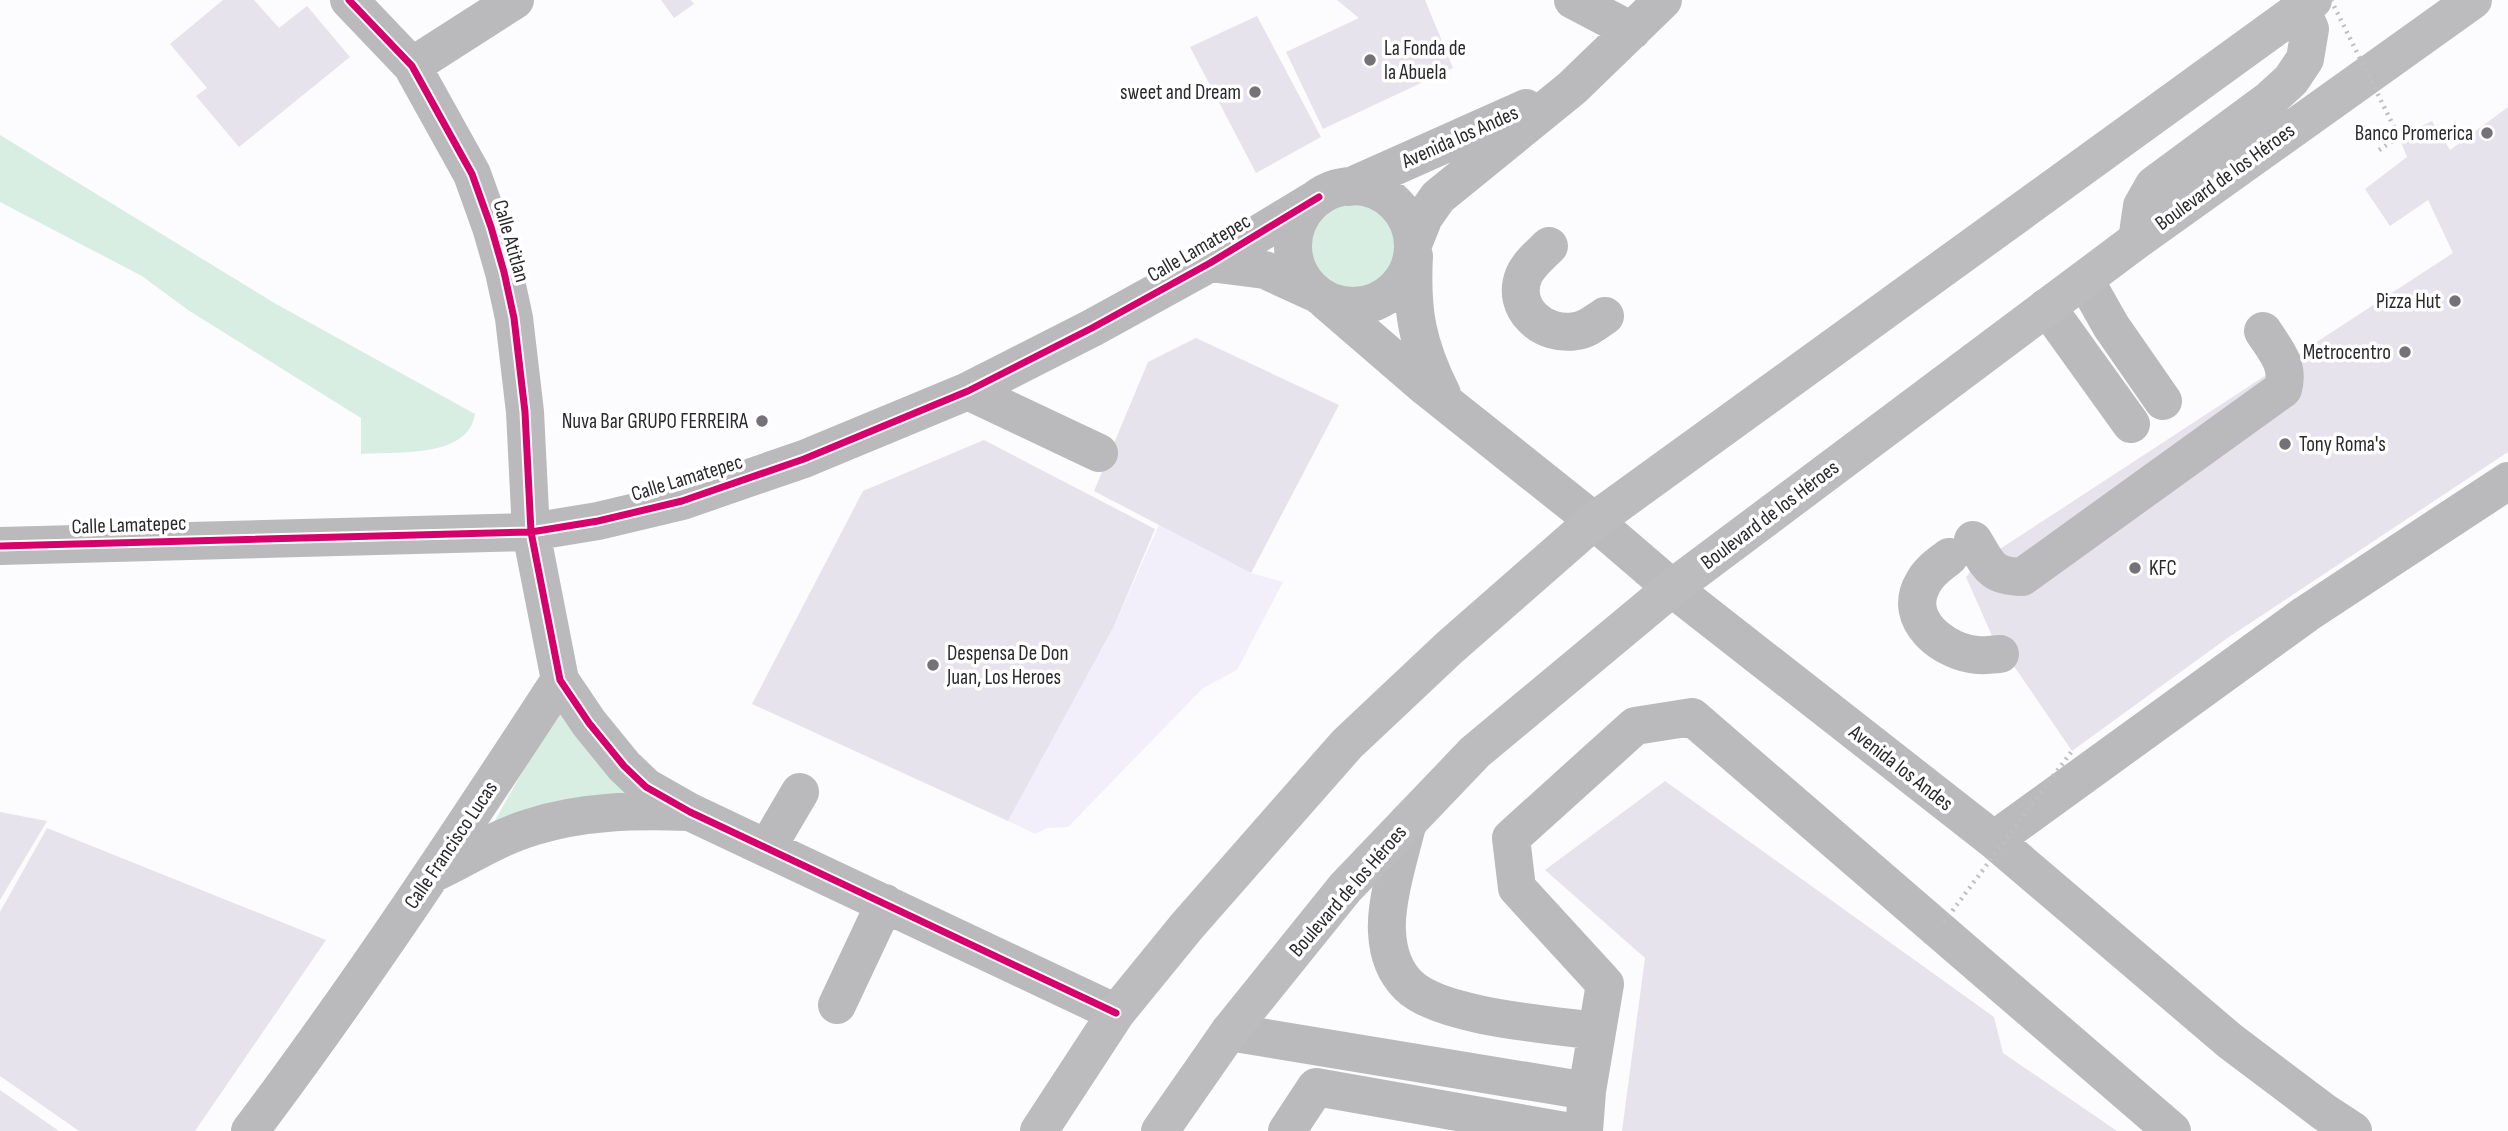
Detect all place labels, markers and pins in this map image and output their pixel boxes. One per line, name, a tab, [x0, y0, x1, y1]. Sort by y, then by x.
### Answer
place label: La Fonda de la Abuela	[1384, 36, 1466, 85]
marker: La Fonda de la Abuela	[1362, 52, 1378, 68]
place label: sweet and Dream	[1120, 80, 1241, 105]
marker: sweet and Dream	[1247, 84, 1263, 100]
place label: Banco Promerica	[2355, 121, 2473, 146]
marker: Banco Promerica	[2479, 125, 2495, 141]
place label: Pizza Hut	[2376, 289, 2441, 314]
marker: Pizza Hut	[2447, 293, 2463, 309]
place label: Metrocentro	[2303, 340, 2391, 365]
marker: Metrocentro	[2397, 344, 2413, 360]
place label: Nuva Bar GRUPO FERREIRA	[562, 409, 749, 434]
marker: Nuva Bar GRUPO FERREIRA	[754, 413, 770, 429]
place label: Tony Roma's	[2299, 432, 2386, 457]
marker: Tony Roma's	[2277, 436, 2293, 452]
place label: KFC	[2149, 556, 2177, 581]
marker: KFC	[2127, 560, 2143, 576]
place label: Despensa De Don Juan, Los Heroes	[946, 641, 1068, 690]
marker: Despensa De Don Juan, Los Heroes	[925, 657, 941, 673]

